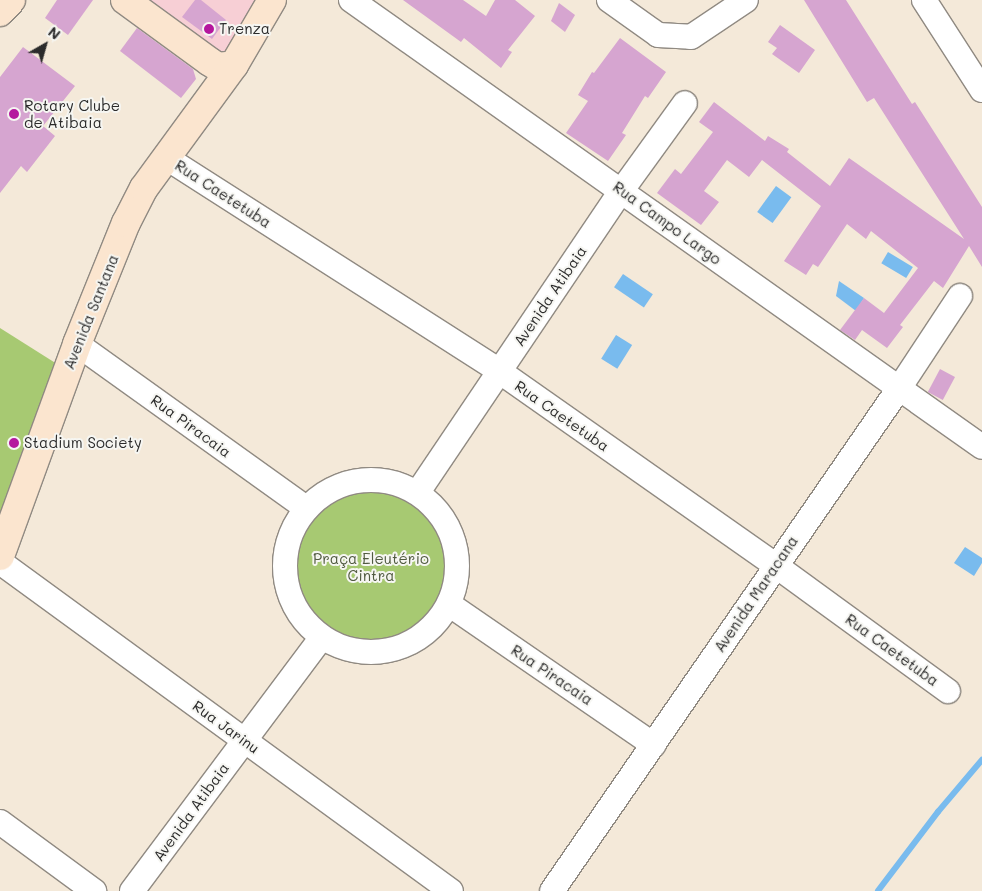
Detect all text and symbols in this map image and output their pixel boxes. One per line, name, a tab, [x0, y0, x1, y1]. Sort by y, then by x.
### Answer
north arrow	[20, 20, 70, 70]
place label: Trenza	[219, 20, 270, 38]
text: N	[44, 22, 65, 44]
marker: Trenza	[203, 23, 215, 35]
place label: Rotary Clube de Atibaia	[24, 96, 120, 131]
marker: Rotary Clube de Atibaia	[8, 108, 20, 120]
street label: Rua Caetetuba	[172, 156, 274, 232]
street label: Rua Campo Largo	[609, 178, 725, 268]
street label: Avenida Atibaia	[510, 242, 590, 350]
street label: Avenida Santana	[60, 252, 122, 372]
street label: Rua Caetetuba	[511, 377, 613, 455]
street label: Rua Piracaia	[147, 391, 235, 461]
place label: Stadium Society	[24, 434, 142, 452]
marker: Stadium Society	[8, 437, 20, 449]
street label: Avenida Maracana	[710, 532, 802, 656]
park label: Praça Eleutério Cintra	[313, 549, 429, 584]
street label: Rua Caetetuba	[842, 610, 942, 690]
street label: Rua Piracaia	[508, 641, 596, 709]
street label: Rua Jarinu	[189, 697, 263, 757]
street label: Avenida Atibaia	[149, 759, 233, 865]

